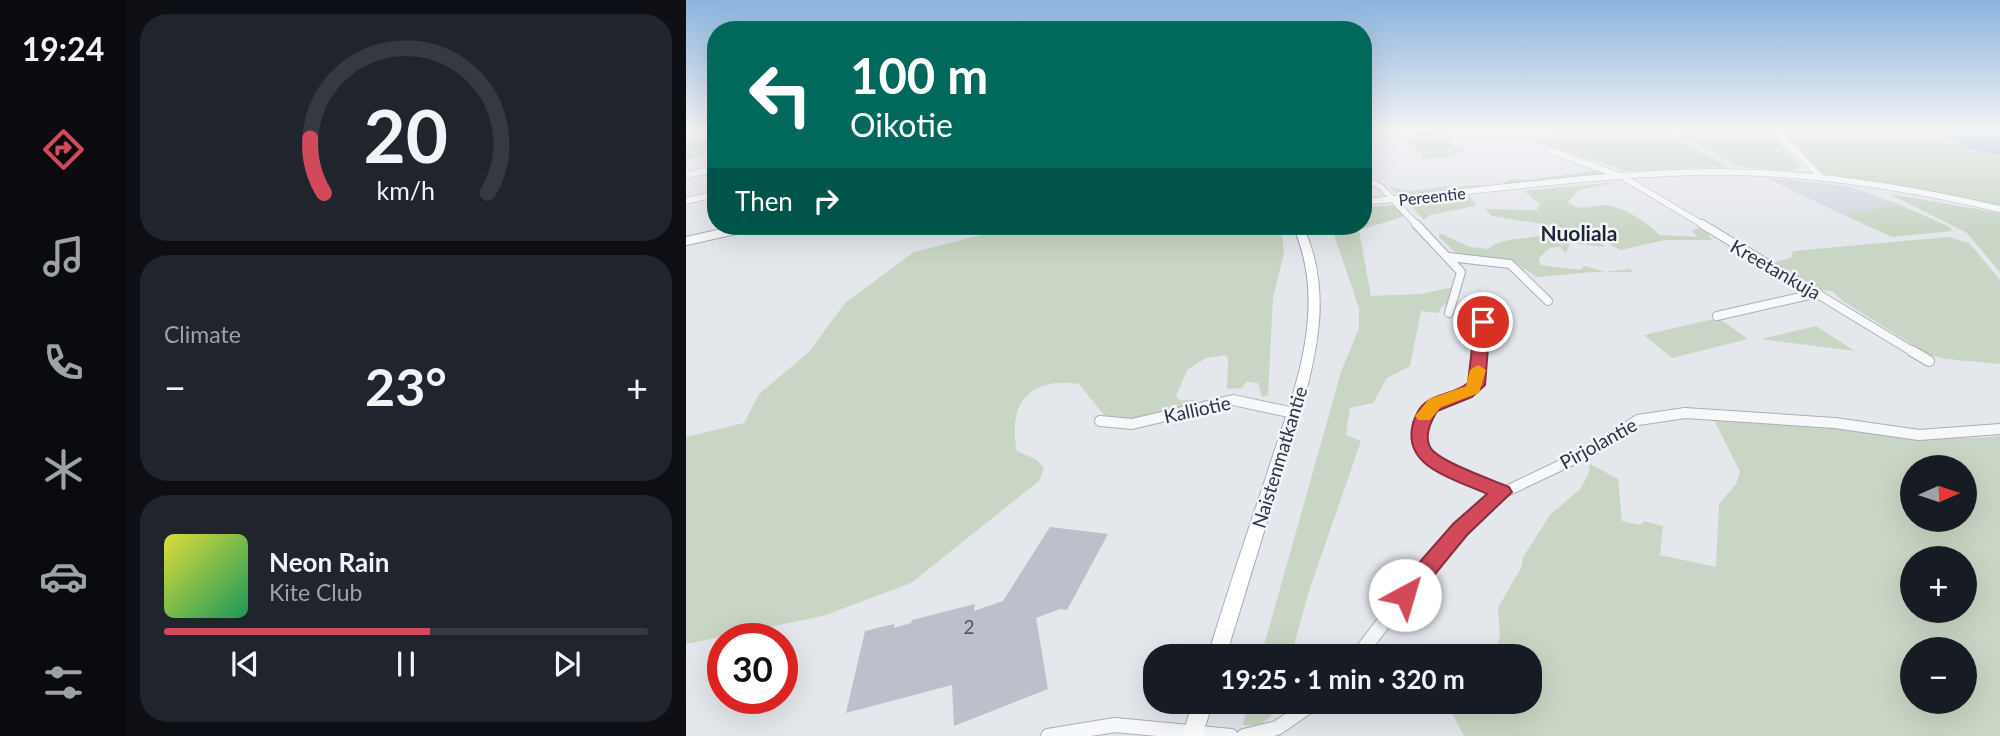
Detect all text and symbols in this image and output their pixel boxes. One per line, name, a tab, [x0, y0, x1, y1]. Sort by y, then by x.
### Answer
text: 19:24	[22, 29, 104, 68]
text: 100 m	[850, 46, 988, 104]
icon: left	[735, 49, 826, 140]
text: 20	[364, 92, 448, 180]
text: Oikotie	[850, 105, 953, 144]
icon: directions	[39, 125, 88, 174]
text: km/h	[377, 175, 435, 205]
icon: right	[807, 182, 845, 220]
street label: Pereentie	[1398, 183, 1466, 209]
text: Then	[735, 185, 793, 217]
district label: Nuoliala	[1541, 220, 1617, 245]
icon: music	[39, 232, 88, 281]
street label: Kreetankuja	[1727, 234, 1825, 304]
pin	[1453, 292, 1513, 352]
icon: arrive	[1464, 303, 1502, 341]
text: Climate	[164, 320, 241, 348]
icon: phone	[39, 338, 88, 387]
text: 23°	[365, 355, 447, 417]
text: −	[164, 364, 186, 410]
text: +	[626, 364, 648, 410]
street label: Naistenmatkantie	[1247, 383, 1311, 531]
street label: Kalliotie	[1161, 391, 1233, 427]
street label: Pirjolantie	[1556, 413, 1640, 473]
icon: climate	[39, 445, 88, 494]
north arrow	[1900, 455, 1978, 532]
map controls	[1900, 455, 1977, 714]
text: Neon Rain	[269, 546, 389, 578]
button: +	[1900, 546, 1977, 623]
icon: car	[39, 552, 88, 601]
position arrow	[1368, 558, 1442, 632]
text: Kite Club	[269, 578, 362, 606]
house number: 2	[963, 615, 975, 638]
speed limit sign: 30	[707, 623, 798, 714]
button: −	[1900, 637, 1977, 714]
icon: previous	[226, 645, 264, 683]
icon: pause	[387, 645, 425, 683]
icon: next	[548, 645, 586, 683]
icon: filters	[39, 658, 88, 707]
text: 19:25 · 1 min · 320 m	[1220, 663, 1465, 695]

